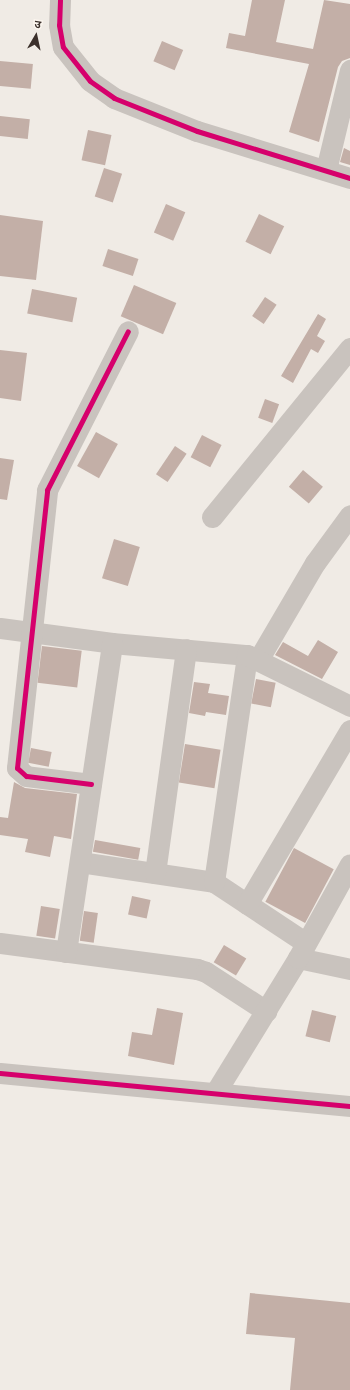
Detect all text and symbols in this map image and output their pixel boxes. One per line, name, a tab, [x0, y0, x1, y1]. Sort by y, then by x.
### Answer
north arrow	[16, 16, 56, 56]
text: उ	[33, 16, 42, 33]

